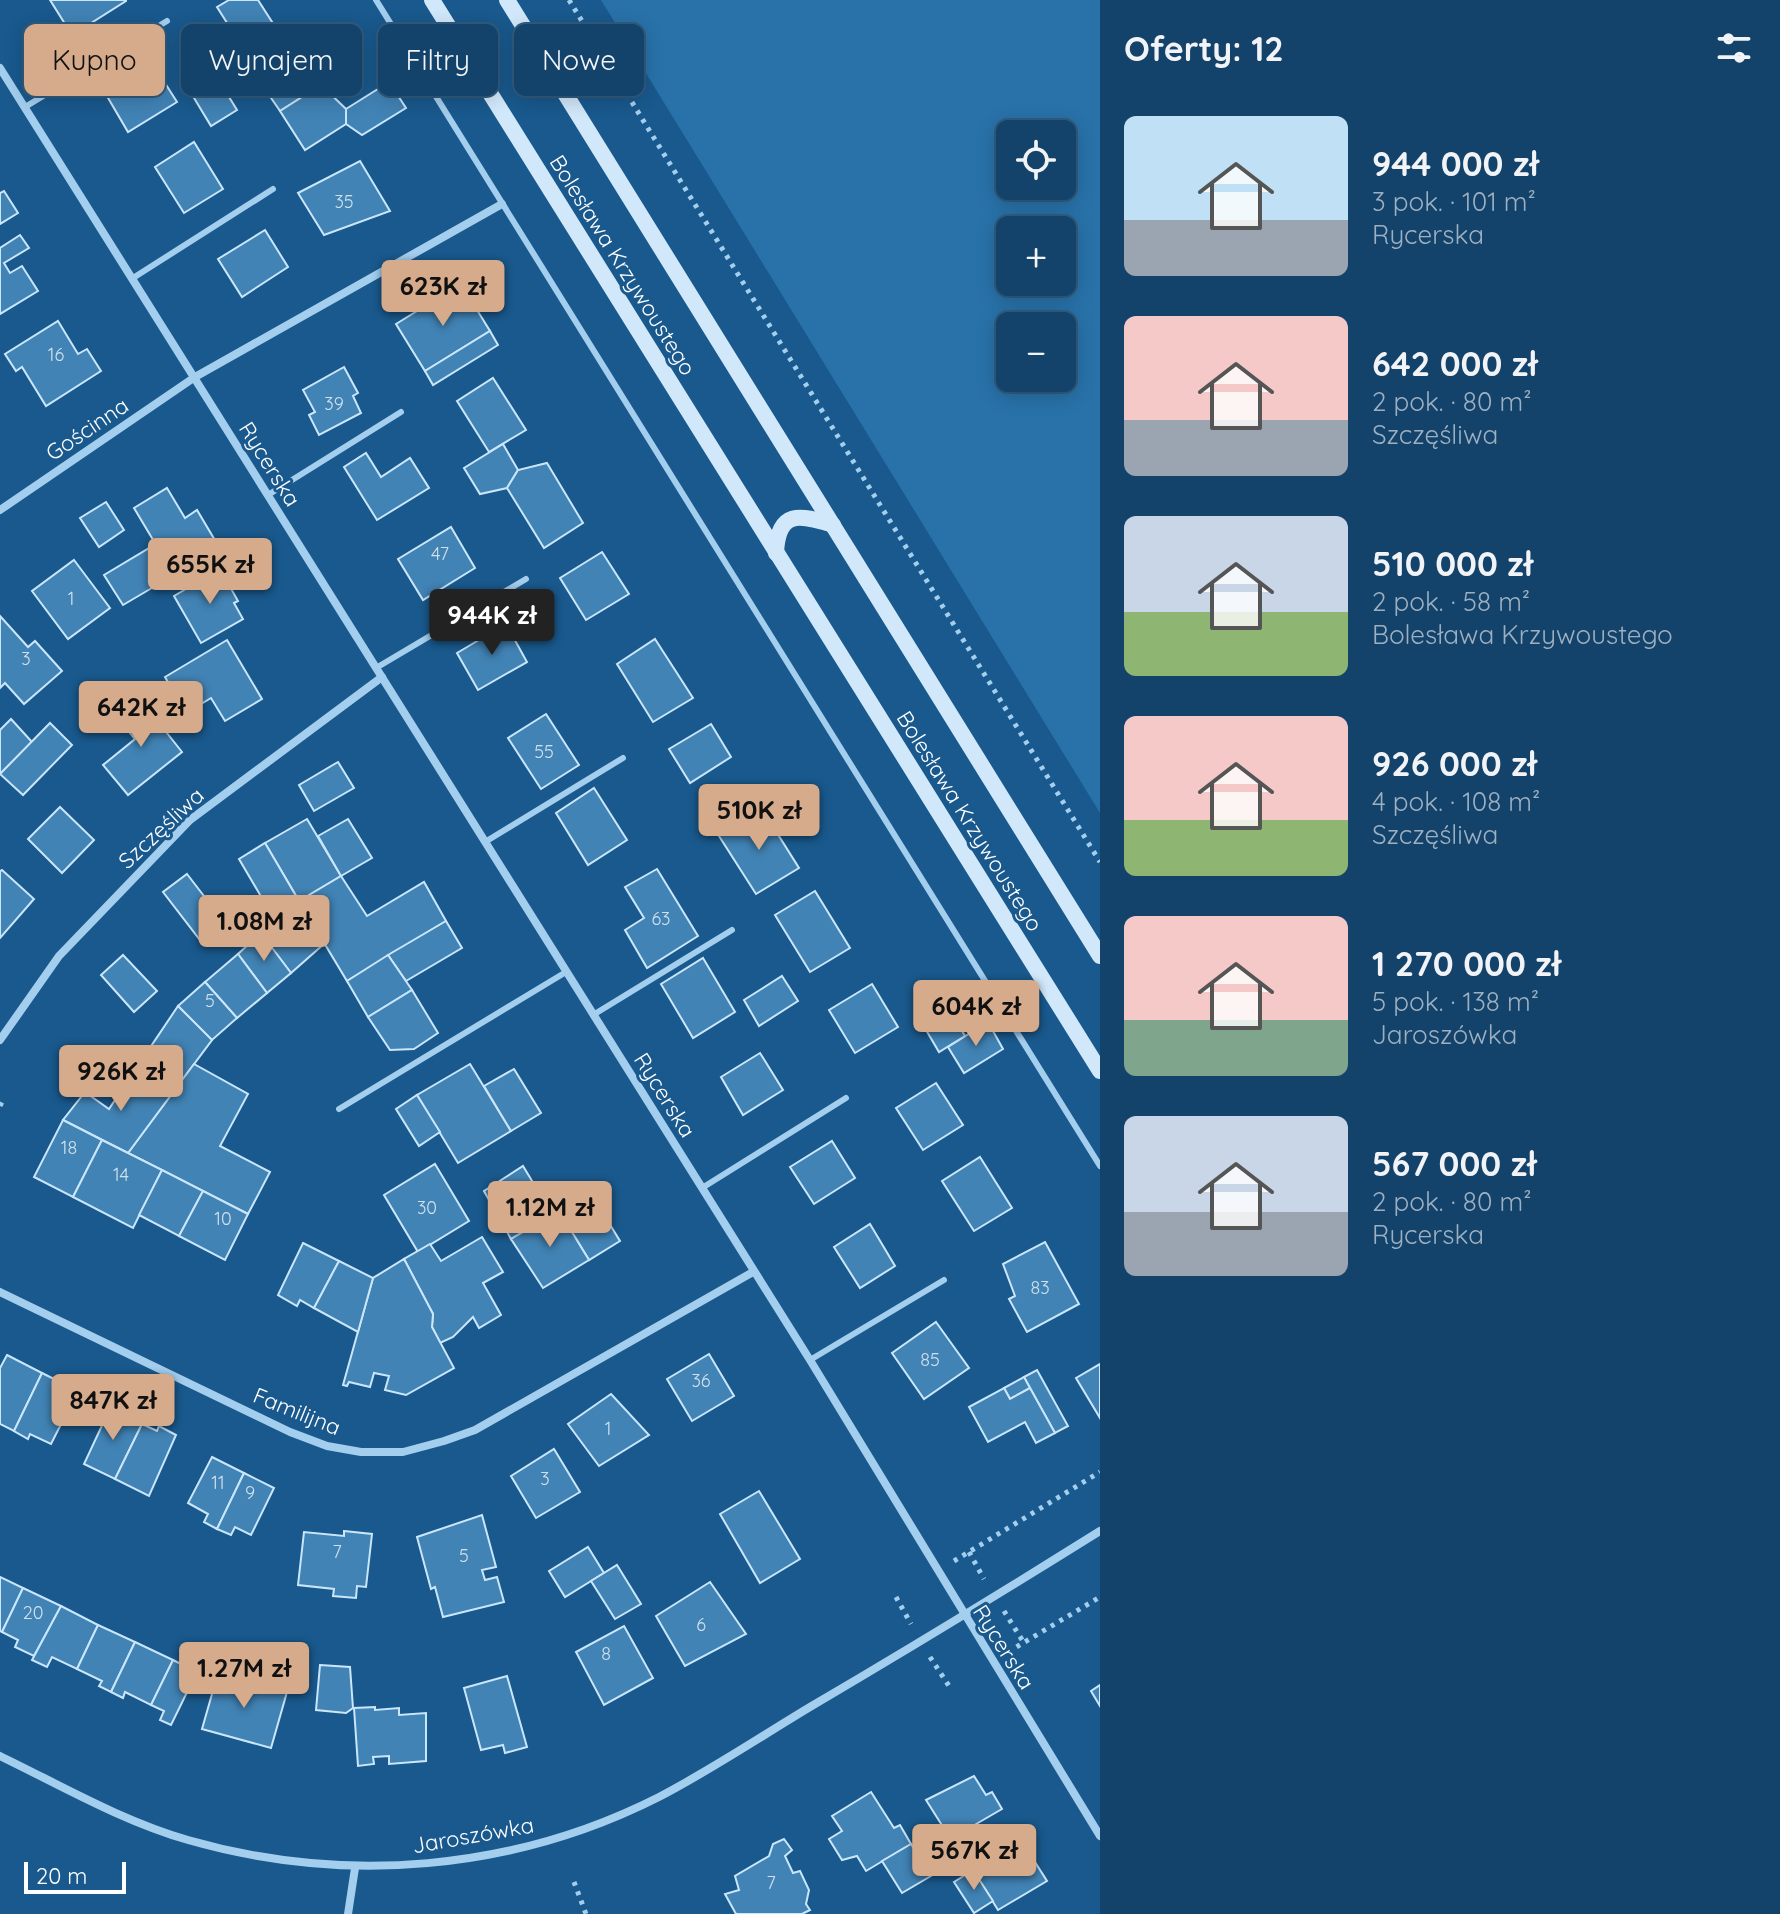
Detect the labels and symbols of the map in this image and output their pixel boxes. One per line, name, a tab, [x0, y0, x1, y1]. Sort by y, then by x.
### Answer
street label: Bolesława Krzywoustego	[544, 150, 702, 380]
house number: 35	[334, 190, 354, 213]
pin: 623K zł	[369, 260, 517, 328]
house number: 16	[48, 343, 64, 366]
street label: Gościnna	[40, 391, 134, 467]
house number: 39	[324, 392, 344, 415]
street label: Rycerska	[233, 416, 307, 512]
pin: 655K zł	[136, 538, 284, 606]
house number: 47	[431, 542, 449, 565]
house number: 1	[68, 587, 74, 610]
pin: 944K zł	[418, 589, 566, 657]
house number: 3	[21, 647, 31, 670]
pin: 642K zł	[67, 681, 215, 749]
street label: Bolesława Krzywoustego	[891, 706, 1049, 936]
house number: 55	[534, 740, 554, 763]
street label: Szczęśliwa	[112, 781, 210, 875]
pin: 510K zł	[685, 784, 833, 852]
pin: 1.08M zł	[181, 895, 347, 963]
house number: 63	[651, 907, 671, 930]
pin: 604K zł	[902, 980, 1050, 1048]
house number: 5	[205, 989, 215, 1012]
pin: 926K zł	[47, 1045, 195, 1113]
street label: Rycerska	[628, 1047, 702, 1143]
house number: 18	[61, 1136, 77, 1159]
house number: 14	[113, 1163, 129, 1186]
pin: 1.12M zł	[467, 1181, 633, 1249]
house number: 30	[417, 1196, 437, 1219]
house number: 10	[214, 1207, 232, 1230]
house number: 83	[1030, 1276, 1050, 1299]
house number: 85	[920, 1348, 940, 1371]
house number: 36	[691, 1369, 711, 1392]
pin: 847K zł	[39, 1374, 187, 1442]
street label: Familijna	[249, 1381, 345, 1441]
house number: 1	[605, 1417, 611, 1440]
house number: 3	[540, 1467, 550, 1490]
house number: 11	[211, 1471, 225, 1494]
house number: 9	[245, 1481, 255, 1504]
house number: 7	[332, 1540, 342, 1563]
house number: 5	[459, 1544, 469, 1567]
street label: Rycerska	[967, 1599, 1041, 1695]
house number: 20	[23, 1601, 43, 1624]
house number: 6	[696, 1613, 706, 1636]
pin: 1.27M zł	[161, 1642, 327, 1710]
house number: 8	[601, 1642, 611, 1665]
street label: Jaroszówka	[410, 1811, 536, 1859]
pin: 567K zł	[900, 1824, 1048, 1892]
scale bar	[24, 1858, 126, 1894]
house number: 7	[766, 1871, 776, 1894]

